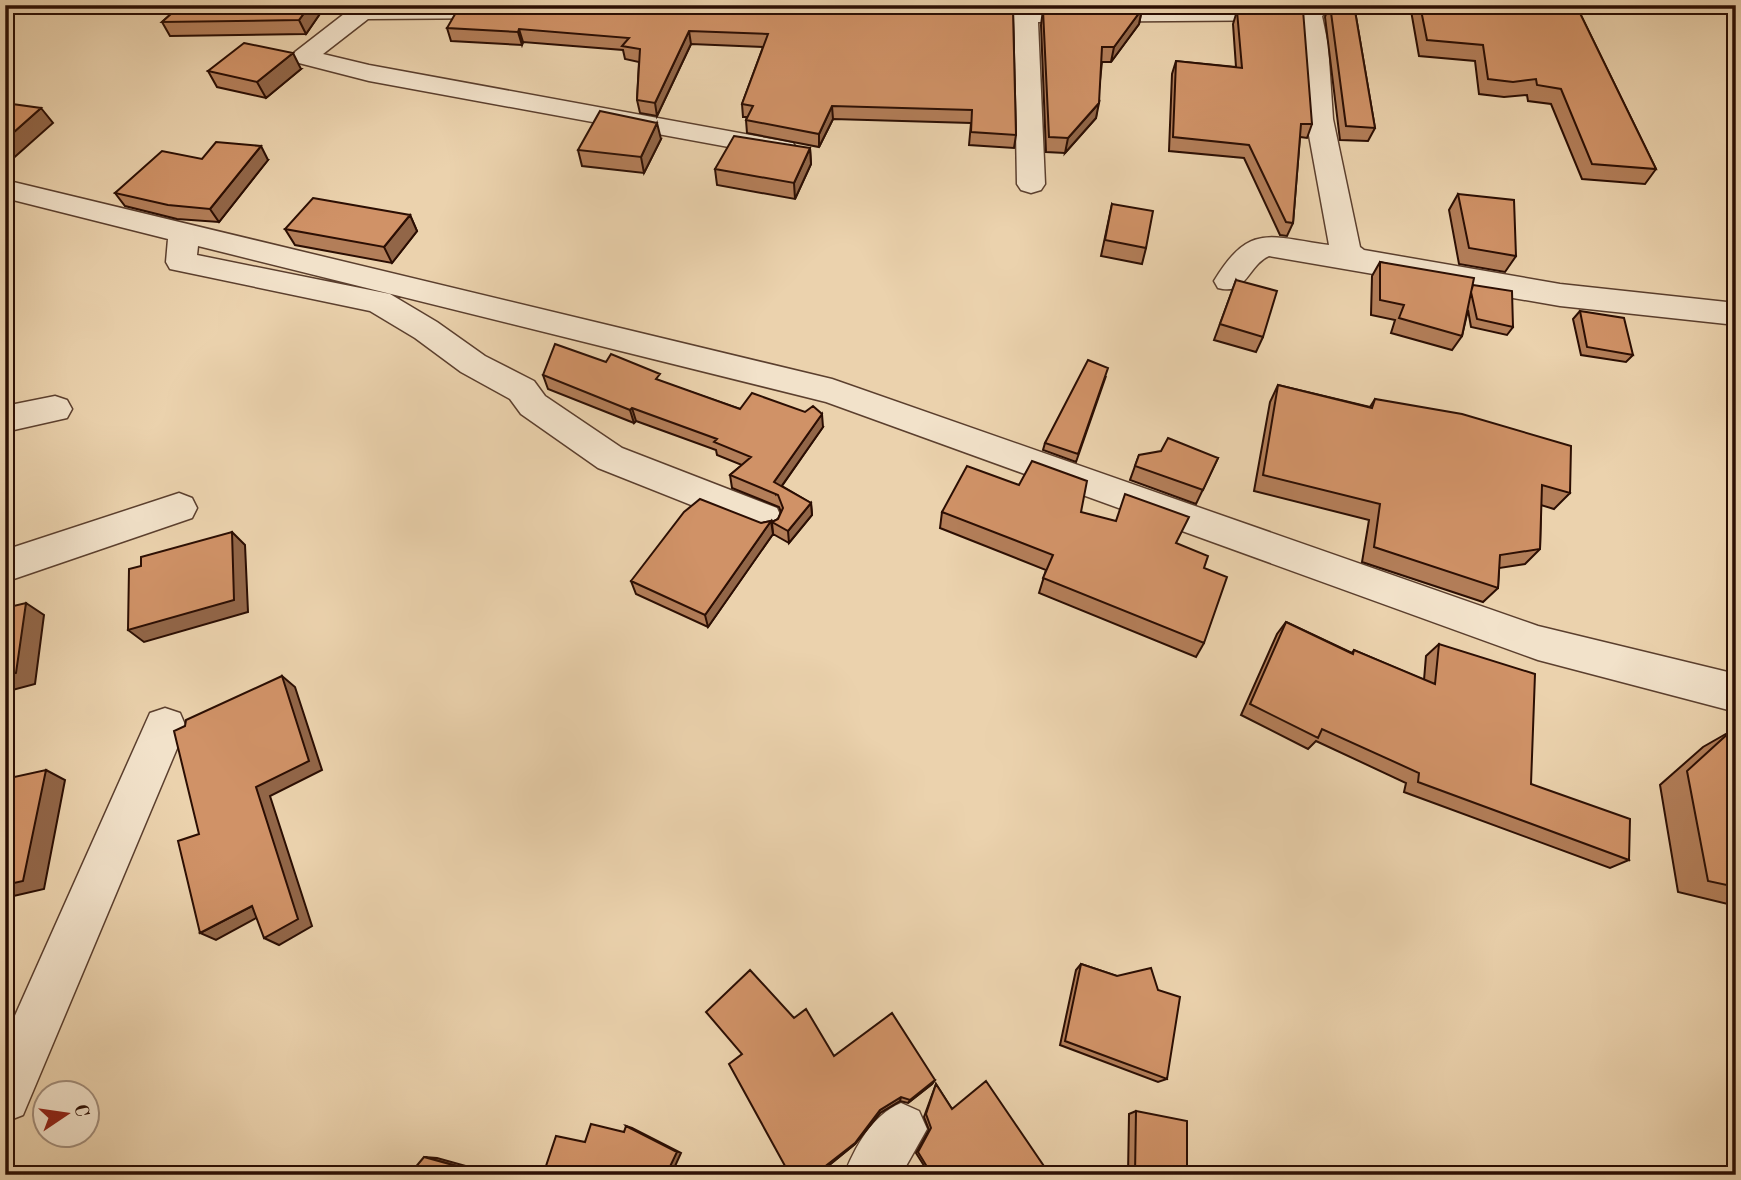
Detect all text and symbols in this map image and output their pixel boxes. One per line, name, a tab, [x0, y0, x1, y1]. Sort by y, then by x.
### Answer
north arrow	[32, 1078, 102, 1148]
text: С	[69, 1102, 91, 1119]

